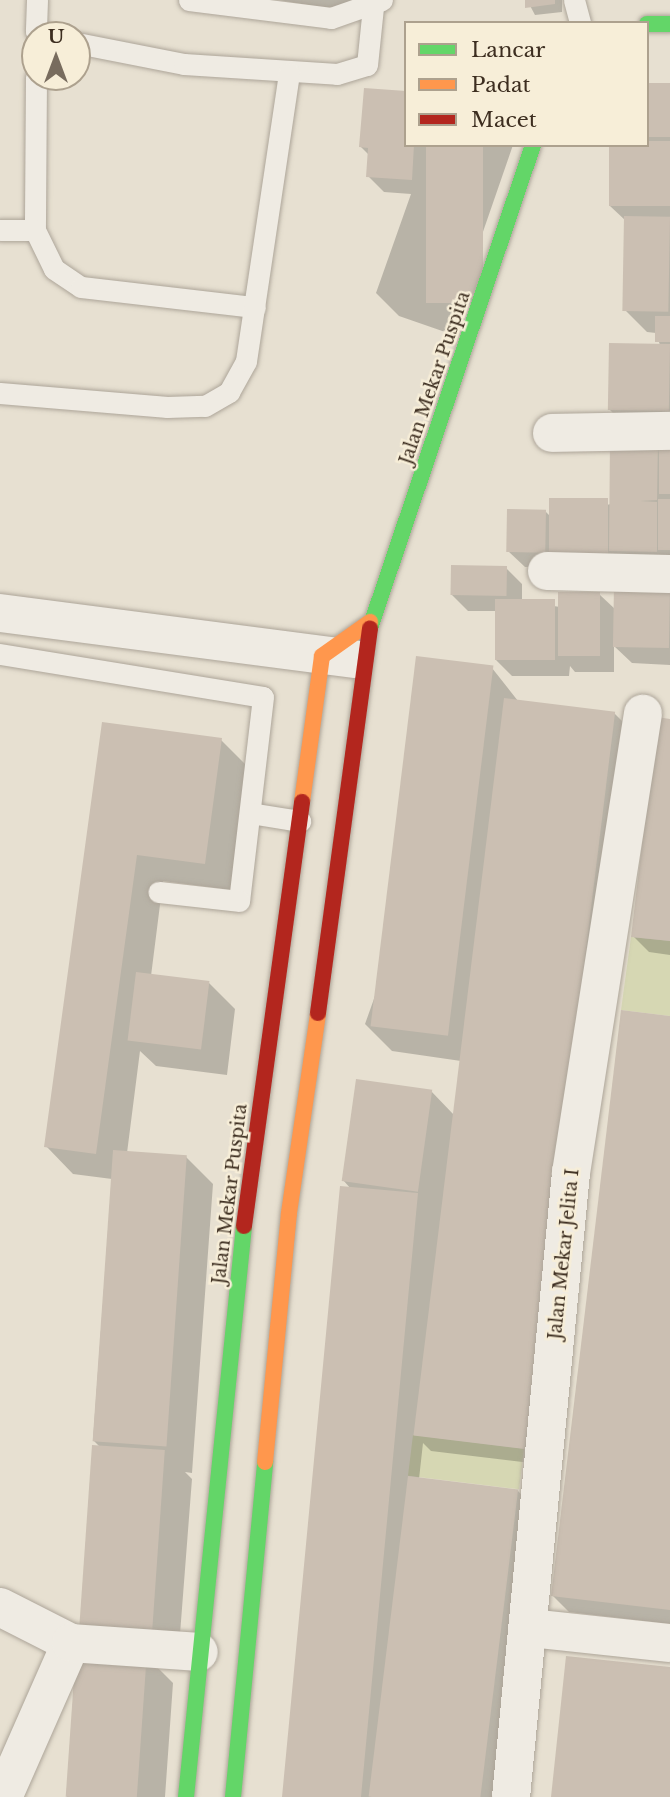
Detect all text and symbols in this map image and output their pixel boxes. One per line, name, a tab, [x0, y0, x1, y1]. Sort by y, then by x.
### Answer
north arrow	[21, 21, 91, 91]
legend	[404, 21, 649, 147]
text: U	[48, 25, 64, 48]
text: Lancar	[471, 37, 545, 63]
text: Padat	[471, 72, 531, 98]
text: Macet	[471, 107, 537, 133]
street label: Jalan Mekar Puspita	[395, 288, 475, 468]
street label: Jalan Mekar Puspita	[208, 1102, 252, 1286]
street label: Jalan Mekar Jelita I	[544, 1167, 584, 1341]

